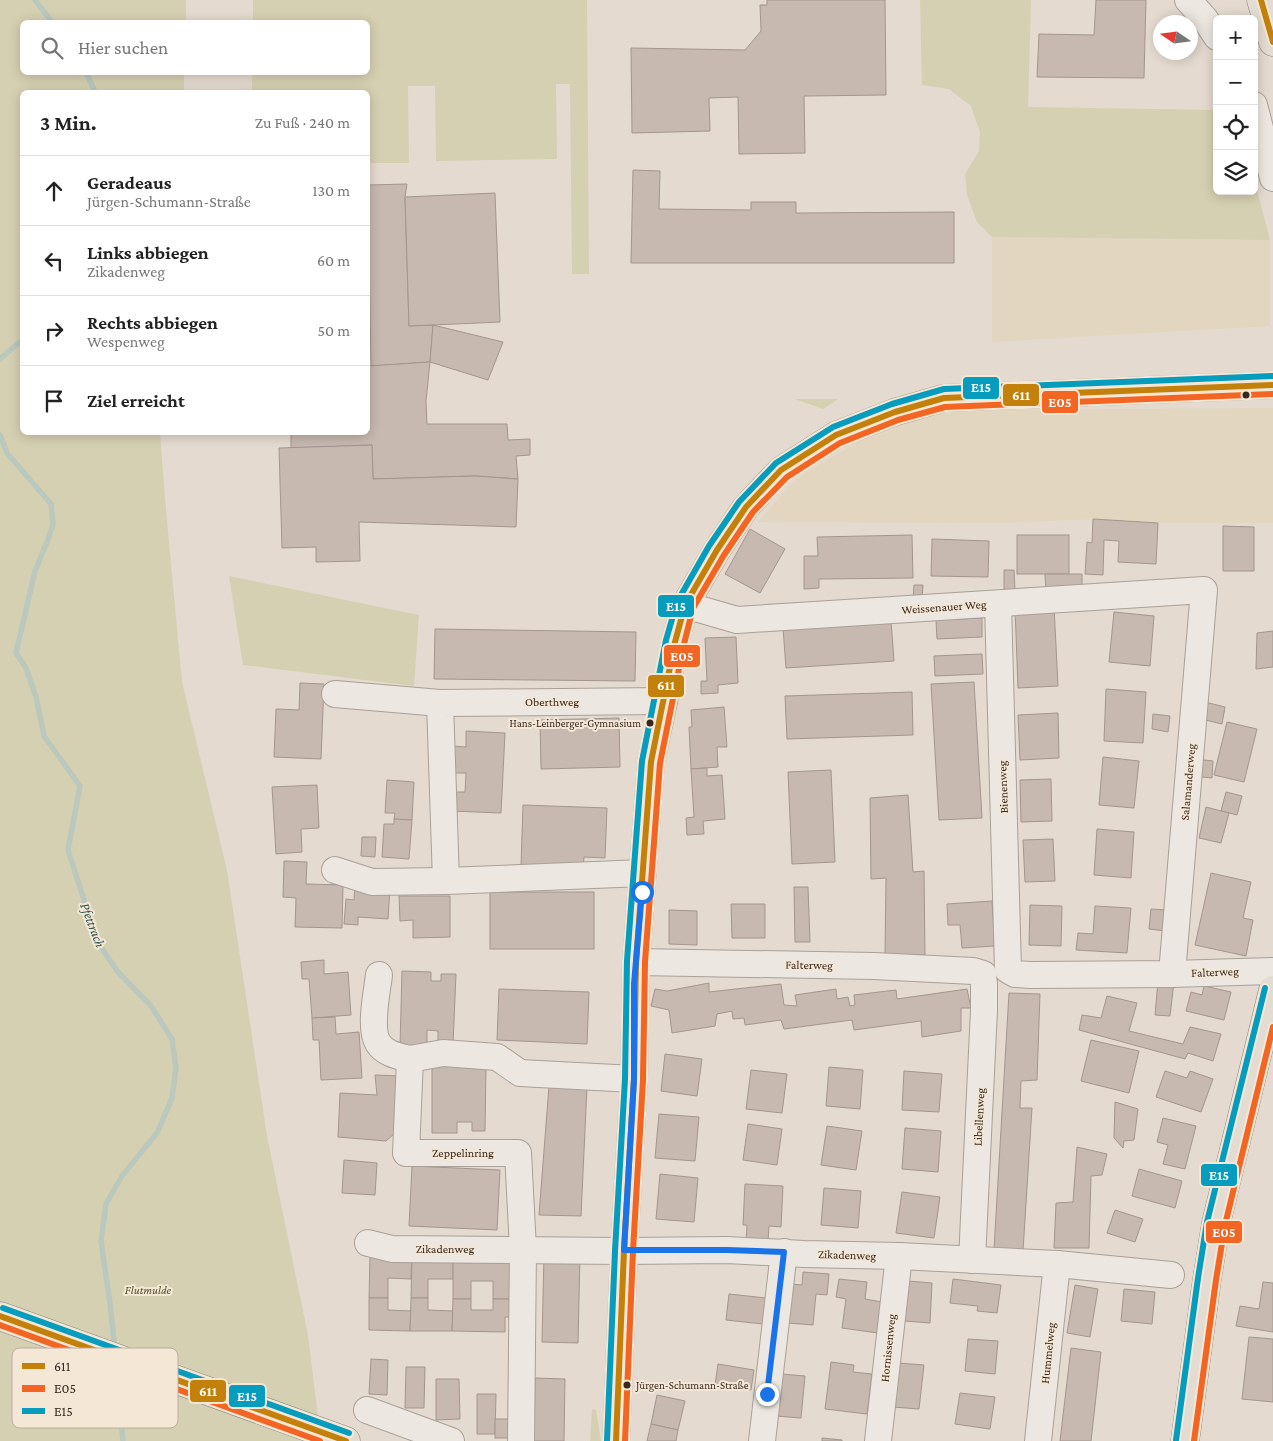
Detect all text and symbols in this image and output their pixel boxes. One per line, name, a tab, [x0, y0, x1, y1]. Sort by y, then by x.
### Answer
north arrow	[1153, 15, 1198, 60]
map controls	[1213, 15, 1258, 195]
button: +	[1213, 15, 1258, 60]
search box	[20, 20, 370, 75]
icon: search	[38, 34, 66, 62]
text: Hier suchen	[78, 37, 168, 58]
button: −	[1213, 60, 1258, 105]
button: locate	[1213, 105, 1258, 150]
text: 3 Min.	[40, 111, 97, 135]
text: Zu Fuß · 240 m	[255, 114, 350, 131]
button: layers	[1213, 150, 1258, 195]
text: Geradeaus	[87, 172, 172, 193]
icon: ahead	[40, 177, 68, 205]
text: 130 m	[312, 182, 350, 199]
text: Jürgen-Schumann-Straße	[87, 193, 251, 210]
text: Links abbiegen	[87, 242, 209, 263]
icon: left	[40, 247, 68, 275]
text: 60 m	[317, 252, 350, 269]
text: Zikadenweg	[87, 263, 165, 280]
text: Rechts abbiegen	[87, 312, 218, 333]
icon: right	[40, 317, 68, 345]
text: 50 m	[318, 322, 350, 339]
text: Wespenweg	[87, 333, 165, 350]
line badge: E15	[962, 376, 1000, 400]
text: E15	[971, 379, 991, 395]
line badge: 611	[1002, 383, 1040, 407]
icon: arrive	[40, 387, 68, 415]
text: 611	[1012, 387, 1030, 403]
text: Ziel erreicht	[87, 390, 185, 411]
line badge: E05	[1041, 390, 1079, 414]
unlabelled marker	[1241, 390, 1251, 400]
text: E05	[1048, 394, 1072, 410]
line badge: E15	[657, 594, 695, 618]
street label: Weissenauer Weg	[901, 597, 987, 617]
text: E15	[666, 598, 686, 614]
line badge: E05	[663, 644, 701, 668]
text: E05	[670, 648, 694, 664]
line badge: 611	[647, 674, 685, 698]
text: 611	[657, 677, 675, 693]
street label: Oberthweg	[525, 695, 579, 709]
place label: Hans-Leinberger-Gymnasium	[509, 717, 641, 730]
marker: Hans-Leinberger-Gymnasium	[645, 718, 655, 728]
street label: Salamanderweg	[1178, 743, 1198, 821]
street label: Bienenweg	[995, 760, 1011, 814]
route start	[631, 881, 654, 904]
water label: Pfettrach	[77, 900, 109, 950]
street label: Falterweg	[785, 958, 833, 972]
street label: Falterweg	[1191, 964, 1239, 980]
street label: Libellenweg	[970, 1087, 988, 1147]
street label: Zeppelinring	[432, 1146, 494, 1160]
line badge: E15	[1200, 1163, 1238, 1187]
text: E15	[1209, 1167, 1229, 1183]
line badge: E05	[1205, 1220, 1243, 1244]
text: E05	[1212, 1224, 1236, 1240]
street label: Zikadenweg	[416, 1242, 474, 1256]
street label: Zikadenweg	[818, 1247, 877, 1263]
park label: Flutmulde	[125, 1283, 172, 1297]
street label: Hornissenweg	[877, 1313, 899, 1383]
street label: Hummelweg	[1038, 1321, 1058, 1384]
legend	[12, 1348, 178, 1428]
text: 611	[54, 1358, 71, 1374]
line badge: 611	[189, 1379, 227, 1403]
place label: Jürgen-Schumann-Straße	[635, 1379, 749, 1392]
text: E05	[54, 1380, 76, 1396]
marker: Jürgen-Schumann-Straße	[622, 1380, 632, 1390]
text: 611	[199, 1383, 217, 1399]
route end	[756, 1383, 779, 1406]
line badge: E15	[228, 1384, 266, 1408]
text: E15	[237, 1388, 257, 1404]
text: E15	[54, 1403, 73, 1419]

